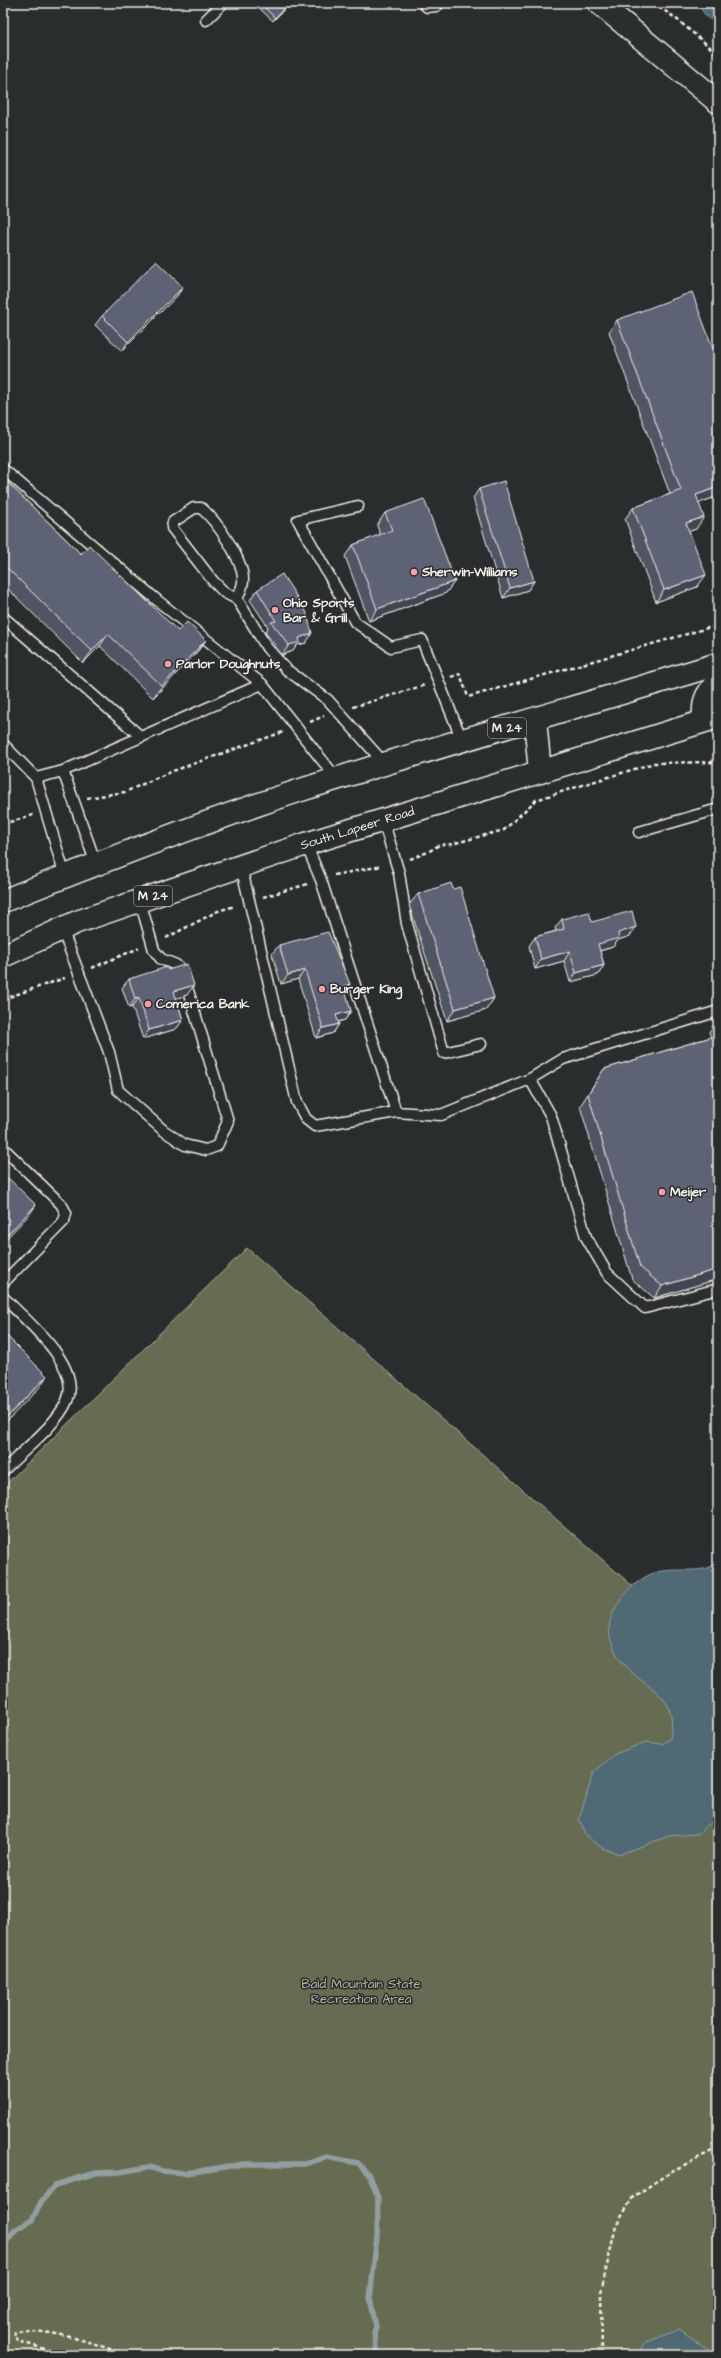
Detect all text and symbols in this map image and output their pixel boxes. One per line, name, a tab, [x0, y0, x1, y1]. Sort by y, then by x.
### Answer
place label: Sherwin-Williams	[421, 563, 518, 581]
marker: Sherwin-Williams	[409, 567, 419, 577]
place label: Ohio Sports Bar & Grill	[283, 594, 355, 627]
marker: Ohio Sports Bar & Grill	[270, 605, 280, 615]
place label: Parlor Doughnuts	[176, 655, 281, 675]
marker: Parlor Doughnuts	[163, 659, 173, 669]
road number: M 24	[488, 718, 526, 738]
street label: South Lapeer Road	[298, 802, 417, 854]
road number: M 24	[134, 886, 172, 906]
place label: Burger King	[330, 980, 402, 1000]
marker: Burger King	[317, 984, 327, 994]
place label: Comerica Bank	[156, 995, 250, 1013]
marker: Comerica Bank	[143, 999, 153, 1009]
place label: Meijer	[670, 1183, 707, 1202]
marker: Meijer	[657, 1187, 667, 1197]
park label: Bald Mountain State Recreation Area	[302, 1975, 421, 2008]

